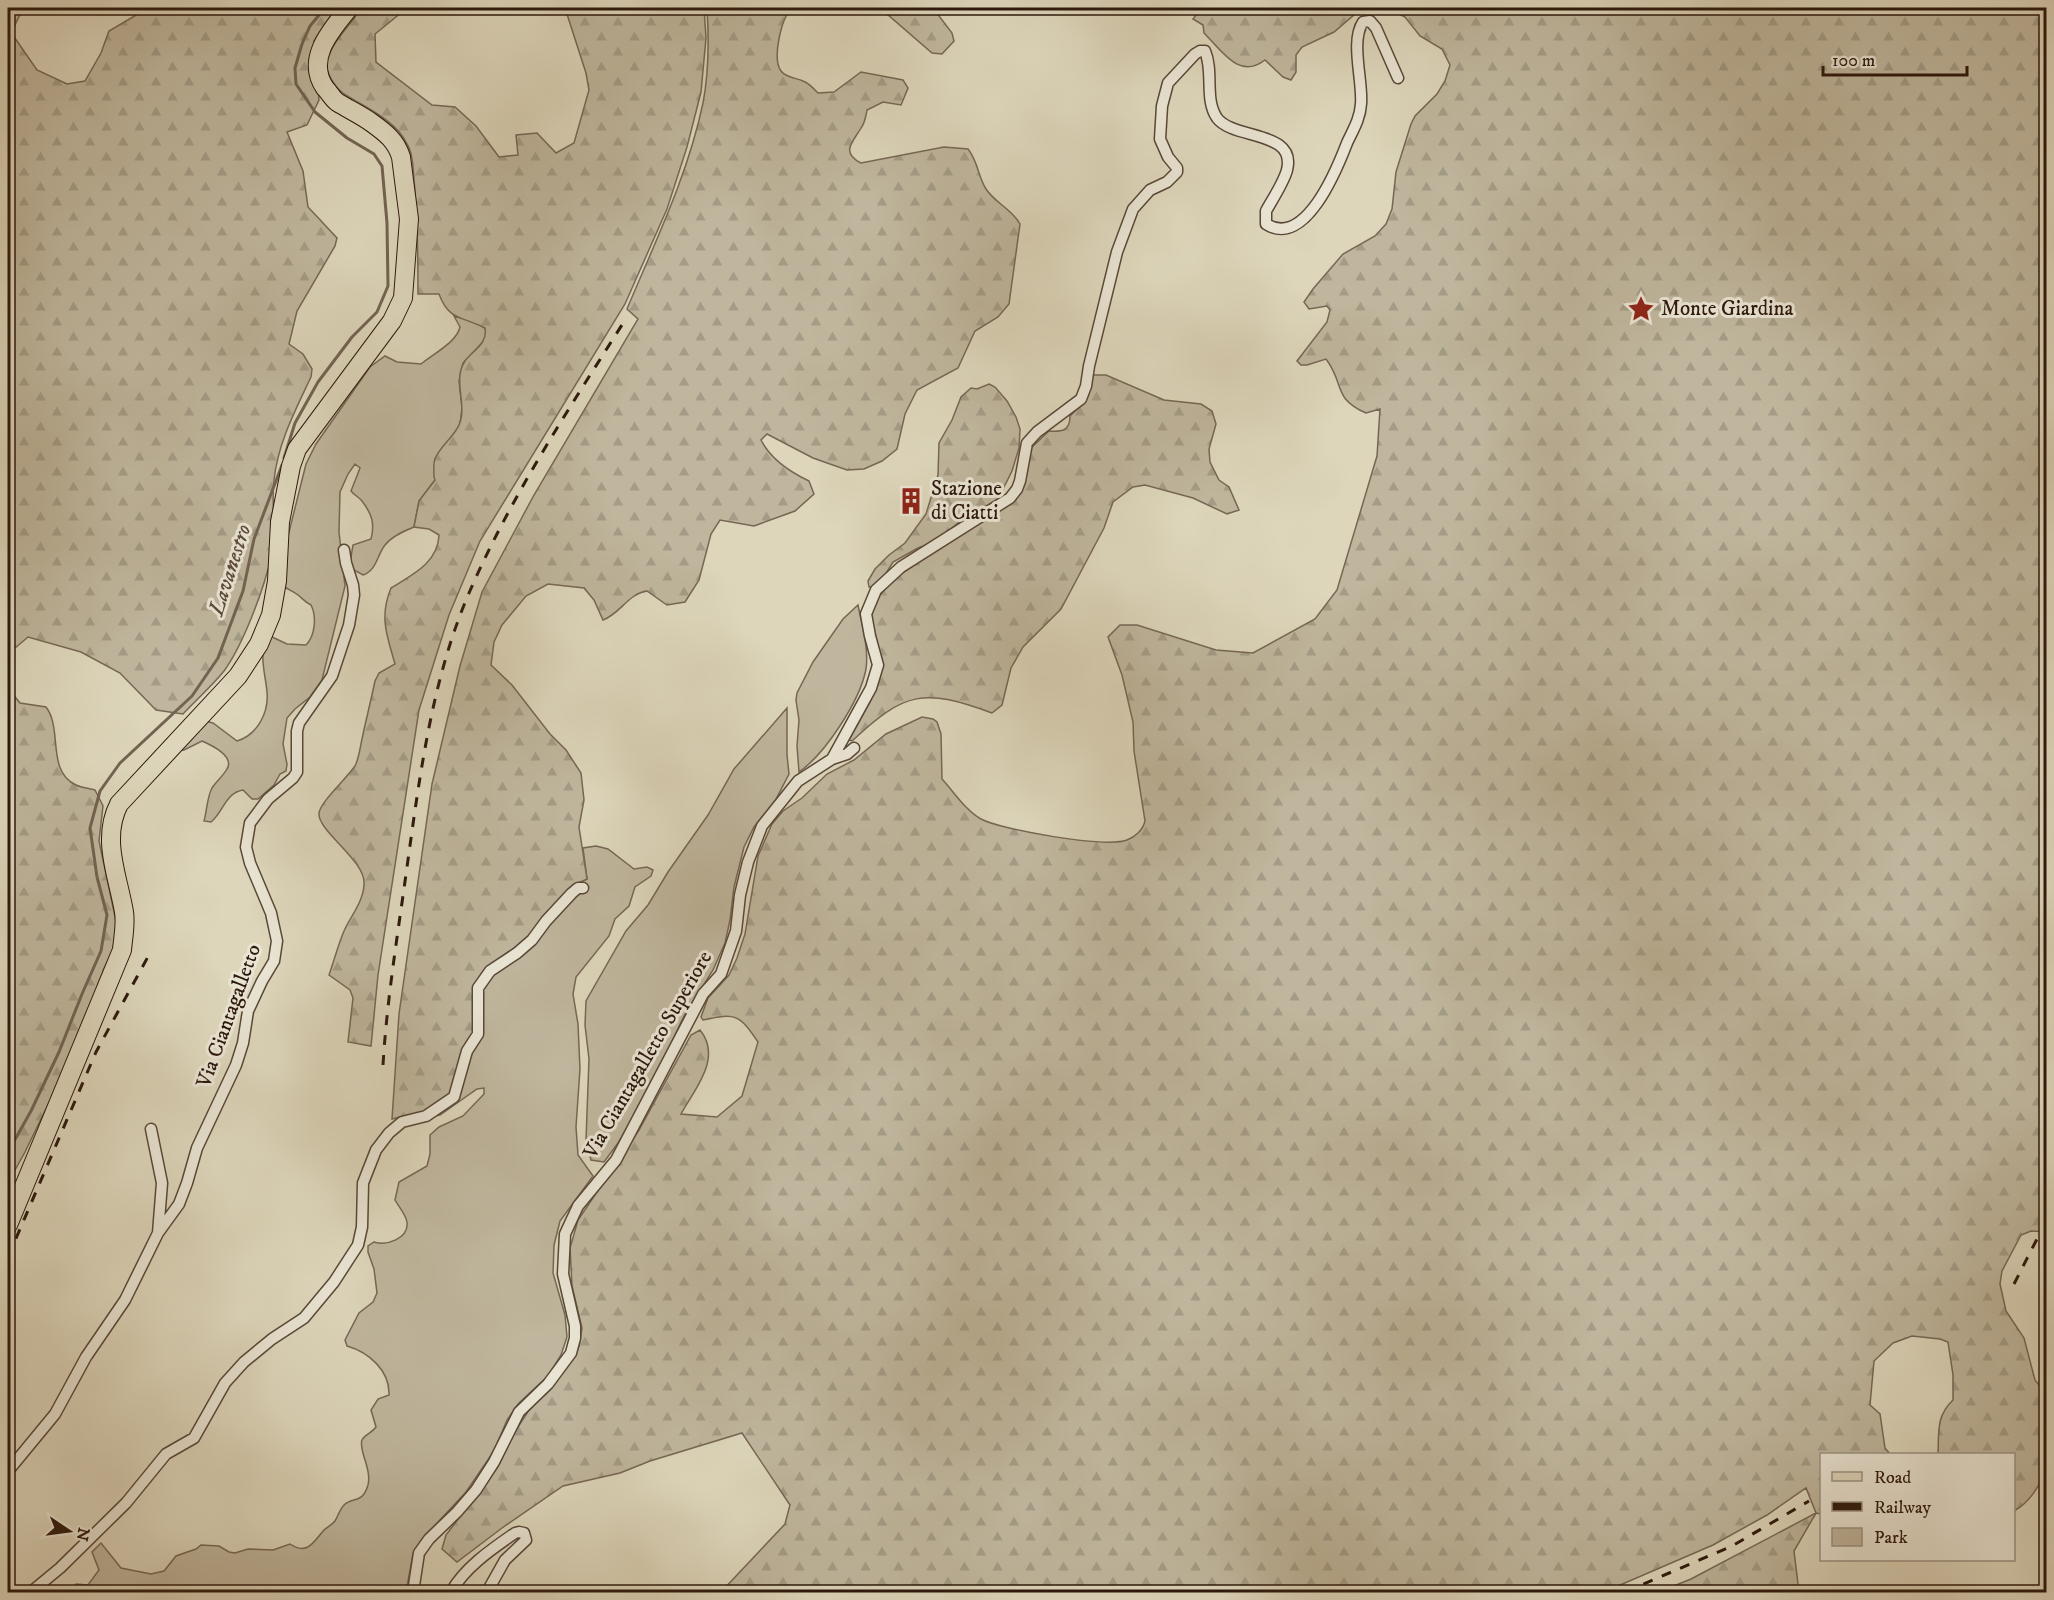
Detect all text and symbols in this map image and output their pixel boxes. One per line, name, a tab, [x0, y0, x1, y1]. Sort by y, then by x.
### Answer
scale bar	[1823, 39, 1967, 77]
text: 100 m	[1832, 50, 1875, 72]
place icon: Monte Giardina	[1626, 294, 1656, 324]
place label: Monte Giardina	[1661, 296, 1794, 322]
place label: Stazione di Ciatti	[931, 476, 1002, 526]
building icon: Stazione di Ciatti	[896, 486, 926, 516]
water label: Lavanestro	[202, 521, 257, 621]
street label: Via Ciantagalletto	[191, 941, 267, 1092]
street label: Via Ciantagalletto Superiore	[577, 946, 718, 1164]
legend	[1820, 1453, 2015, 1561]
text: Road	[1874, 1467, 1911, 1489]
text: Railway	[1874, 1497, 1932, 1519]
north arrow	[39, 1501, 99, 1561]
text: N	[71, 1525, 94, 1543]
text: Park	[1874, 1527, 1908, 1549]

